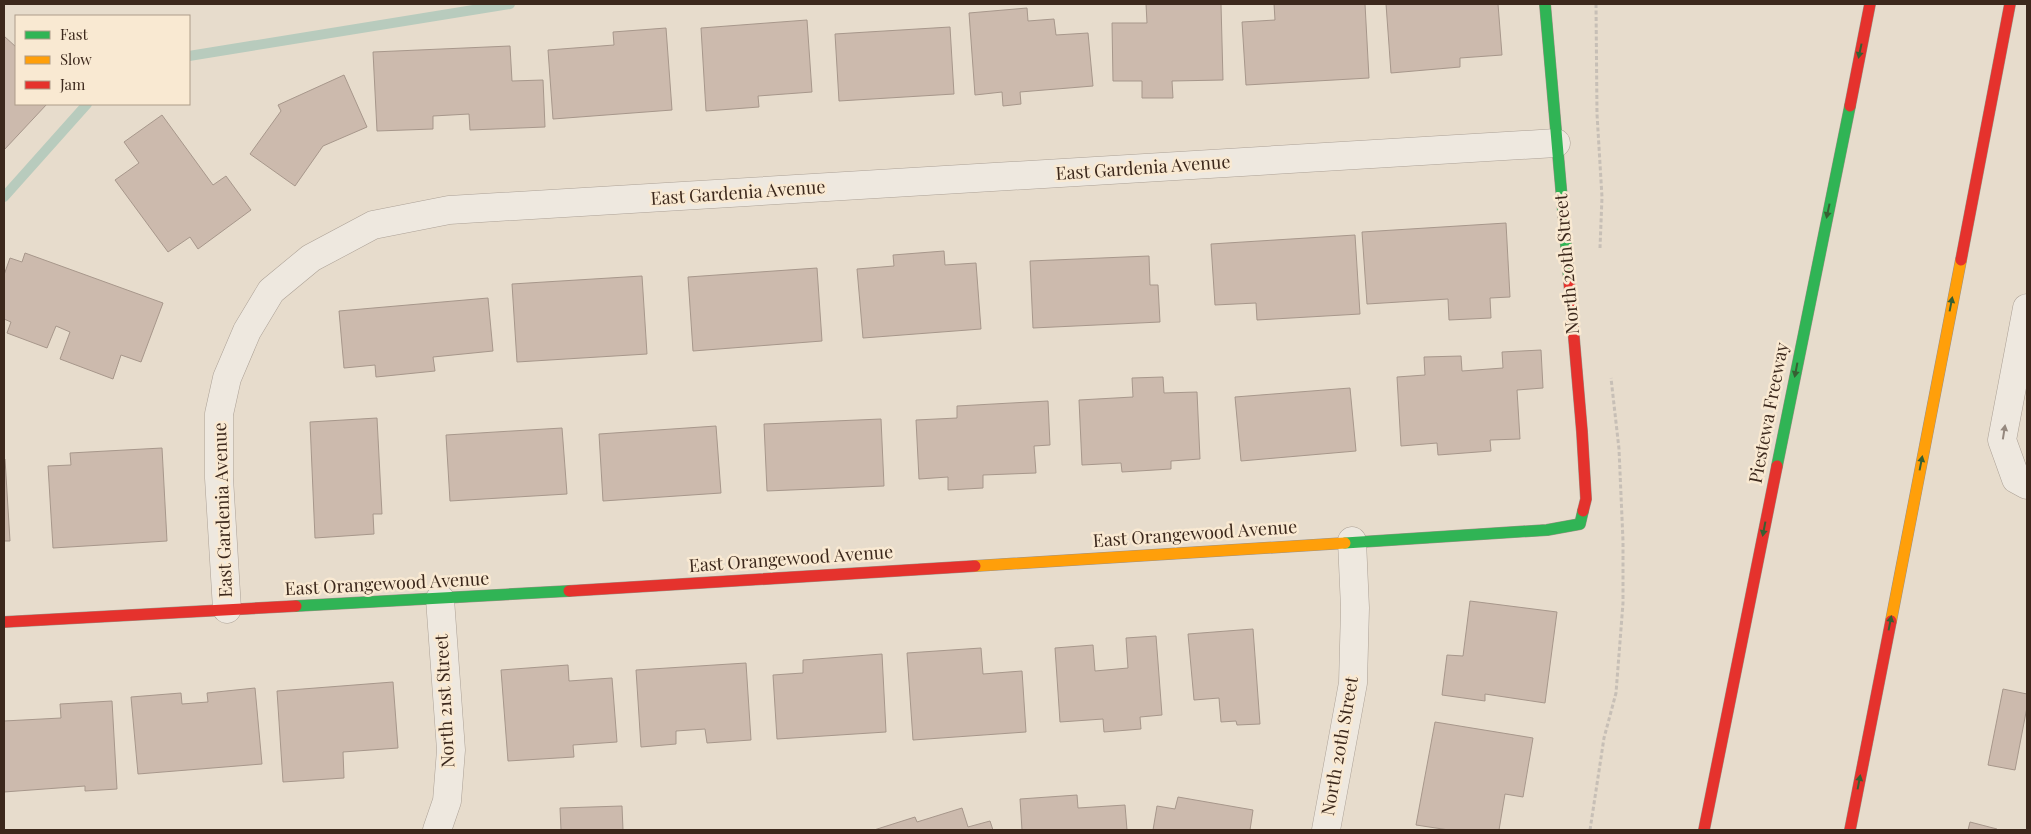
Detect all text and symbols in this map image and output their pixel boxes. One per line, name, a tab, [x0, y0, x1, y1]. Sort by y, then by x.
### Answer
legend	[15, 15, 190, 105]
text: Fast	[60, 24, 89, 44]
one-way arrow	[1856, 44, 1864, 60]
text: Slow	[60, 49, 92, 69]
text: Jam	[59, 74, 86, 94]
street label: East Gardenia Avenue	[1055, 149, 1231, 185]
street label: East Gardenia Avenue	[650, 174, 826, 210]
street label: North 20th Street	[1548, 192, 1584, 335]
one-way arrow	[1823, 203, 1831, 219]
one-way arrow	[1948, 295, 1956, 311]
street label: Piestewa Freeway	[1743, 340, 1793, 485]
one-way arrow	[1791, 362, 1799, 378]
street label: East Gardenia Avenue	[207, 422, 237, 598]
one-way arrow	[2000, 424, 2008, 440]
one-way arrow	[1917, 455, 1925, 471]
street label: East Orangewood Avenue	[1092, 514, 1298, 552]
one-way arrow	[1760, 522, 1768, 537]
street label: East Orangewood Avenue	[688, 539, 894, 577]
street label: East Orangewood Avenue	[284, 566, 490, 600]
one-way arrow	[1886, 615, 1894, 630]
street label: North 21st Street	[428, 633, 459, 769]
street label: North 20th Street	[1315, 674, 1363, 817]
one-way arrow	[1856, 774, 1864, 790]

